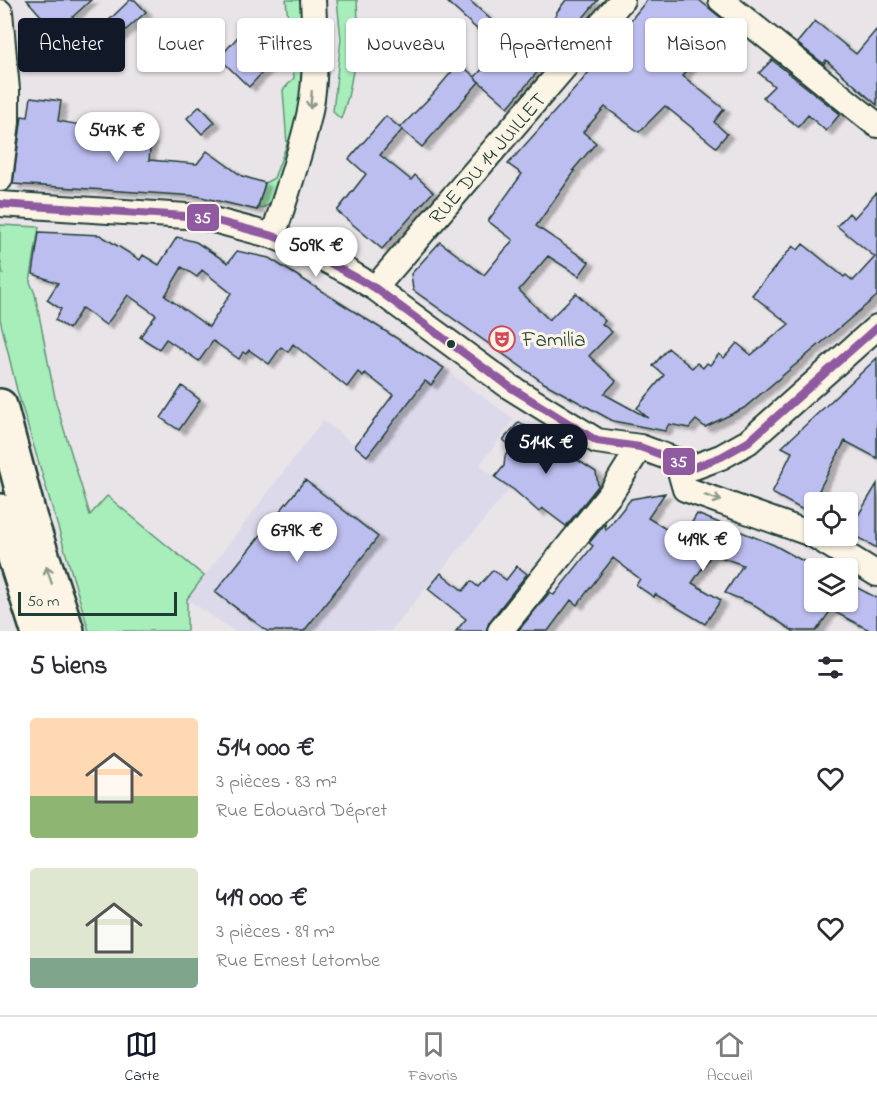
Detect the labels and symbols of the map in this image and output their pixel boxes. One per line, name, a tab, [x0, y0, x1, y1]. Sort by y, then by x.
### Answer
street label: RUE DU 14 JUILLET	[423, 87, 554, 232]
one-way arrow	[305, 90, 316, 110]
pin: 547K €	[68, 112, 166, 163]
line badge: 35	[186, 203, 220, 232]
text: 35	[194, 207, 212, 231]
pin: 509K €	[267, 227, 365, 278]
theatre icon: Familia	[487, 324, 517, 354]
place label: Familia	[521, 326, 586, 356]
unlabelled marker	[445, 338, 457, 350]
pin: 514K €	[497, 424, 595, 475]
line badge: 35	[662, 447, 696, 476]
text: 35	[670, 451, 688, 475]
one-way arrow	[704, 494, 722, 505]
pin: 679K €	[248, 512, 346, 563]
pin: 419K €	[654, 521, 752, 572]
one-way arrow	[43, 566, 54, 585]
scale bar	[18, 589, 177, 616]

